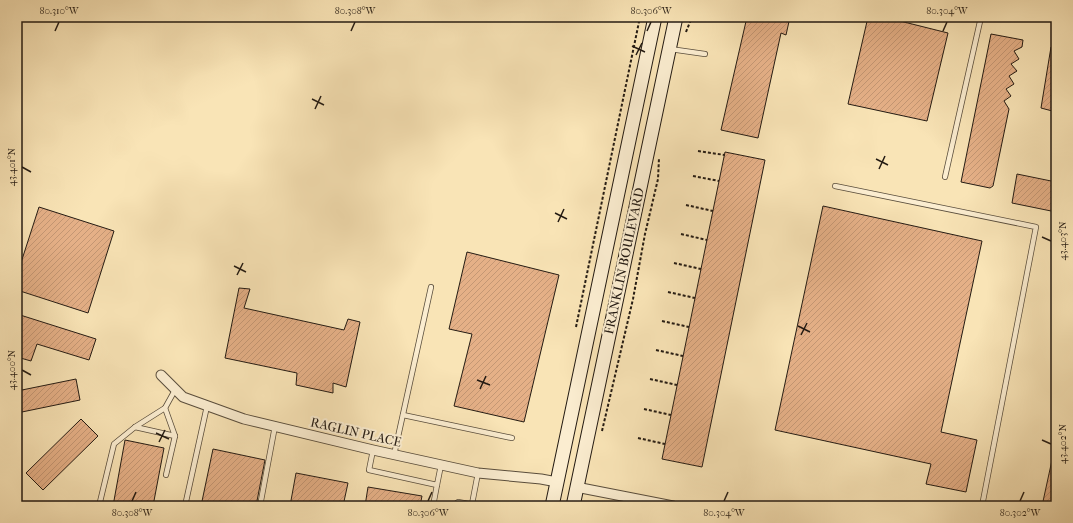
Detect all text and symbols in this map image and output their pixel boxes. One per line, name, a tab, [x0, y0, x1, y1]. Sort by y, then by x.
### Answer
text: 80.310°W	[39, 5, 80, 17]
text: 80.308°W	[335, 5, 376, 17]
text: 80.306°W	[631, 5, 673, 17]
text: 80.304°W	[926, 5, 969, 17]
text: 43.401°N	[6, 147, 18, 186]
street label: FRANKLIN BOULEVARD	[601, 186, 647, 336]
text: 43.403°N	[1057, 221, 1069, 260]
text: 43.400°N	[6, 349, 18, 390]
street label: RAGLIN PLACE	[309, 414, 403, 450]
text: 43.402°N	[1057, 424, 1069, 464]
text: 80.308°W	[112, 507, 153, 519]
text: 80.306°W	[408, 507, 450, 519]
text: 80.304°W	[703, 507, 746, 519]
text: 80.302°W	[1000, 507, 1042, 519]

